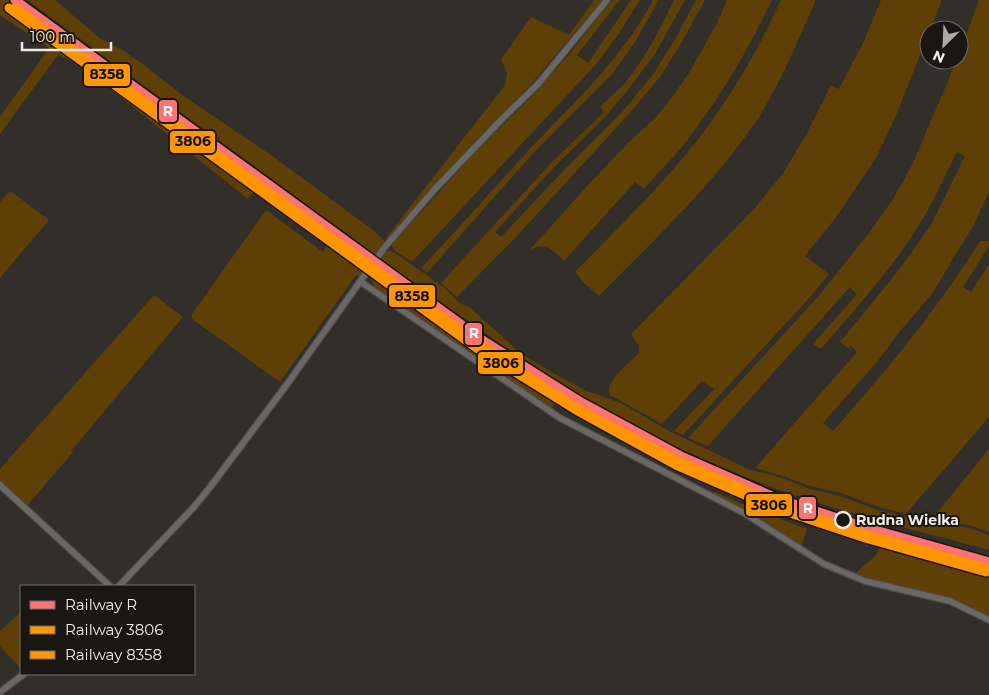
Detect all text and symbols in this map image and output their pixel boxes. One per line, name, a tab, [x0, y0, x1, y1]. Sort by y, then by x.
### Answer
scale bar	[22, 20, 111, 52]
north arrow	[919, 20, 969, 70]
text: 100 m	[30, 27, 75, 46]
text: N	[930, 46, 948, 67]
line badge: 8358	[83, 63, 131, 87]
text: 8358	[90, 65, 124, 83]
line badge: R	[158, 99, 178, 123]
text: R	[163, 102, 173, 120]
line badge: 3806	[169, 130, 216, 154]
text: 3806	[174, 132, 211, 150]
line badge: 8358	[388, 284, 436, 308]
text: 8358	[395, 287, 429, 305]
line badge: R	[464, 322, 483, 346]
text: R	[469, 324, 479, 342]
line badge: 3806	[477, 351, 524, 375]
text: 3806	[482, 354, 519, 372]
line badge: 3806	[745, 493, 793, 517]
text: 3806	[750, 496, 787, 514]
line badge: R	[798, 496, 817, 520]
text: R	[803, 499, 813, 517]
marker: Rudna Wielka	[834, 511, 852, 529]
place label: Rudna Wielka	[856, 511, 959, 529]
legend	[20, 585, 195, 675]
text: Railway R	[65, 595, 137, 614]
text: Railway 3806	[65, 620, 163, 639]
text: Railway 8358	[65, 645, 162, 664]

